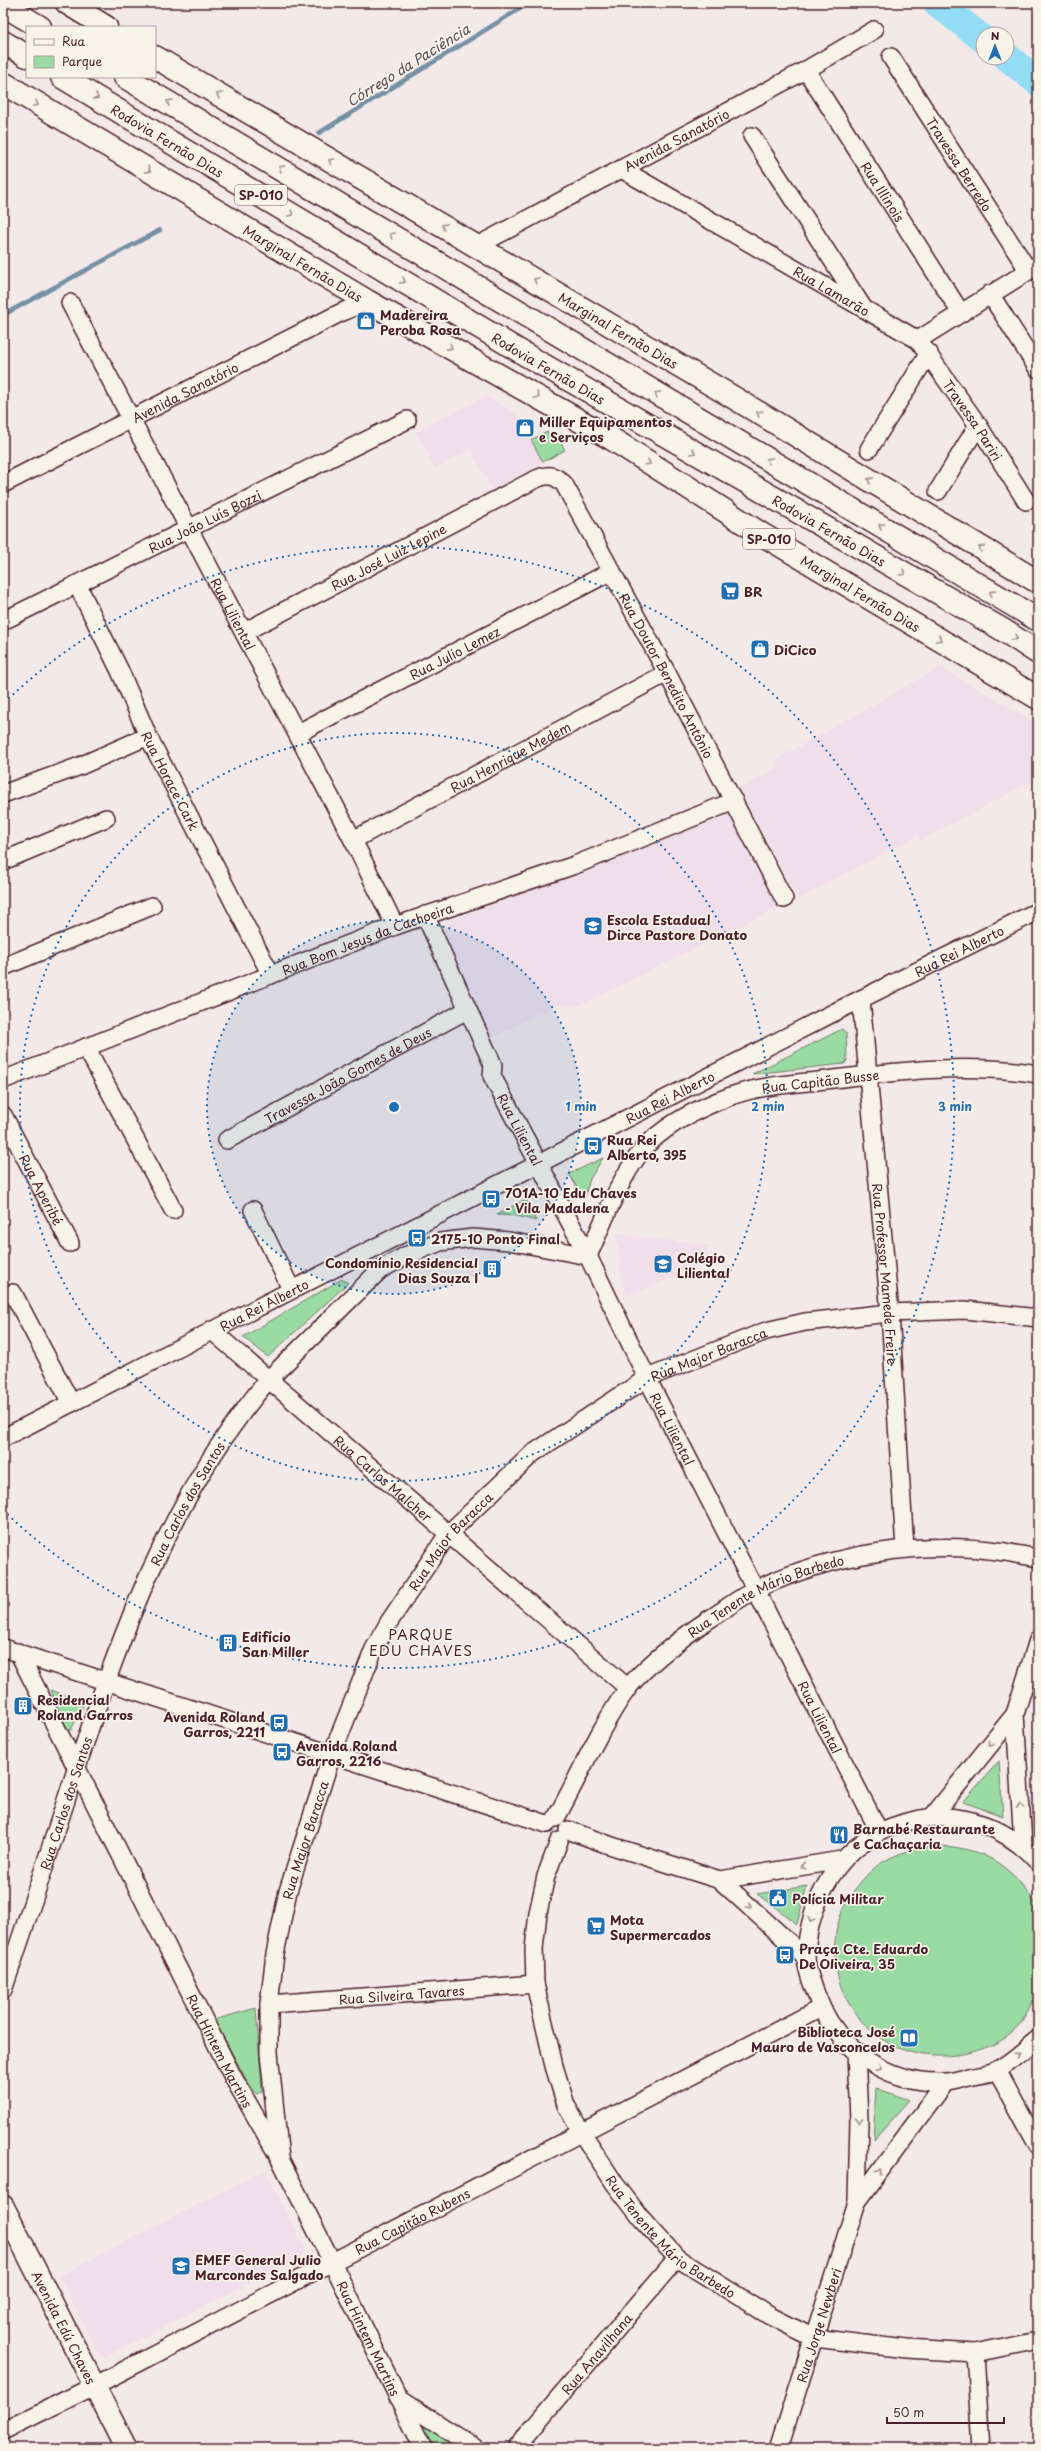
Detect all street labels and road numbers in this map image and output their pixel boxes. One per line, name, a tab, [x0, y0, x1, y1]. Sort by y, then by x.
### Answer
street label: Rodovia Fernão Dias	[108, 99, 228, 181]
street label: Avenida Sanatório	[620, 103, 732, 175]
street label: Travessa Berredo	[922, 113, 997, 215]
street label: Rua Illinois	[857, 158, 910, 225]
road number: SP-010	[235, 185, 287, 205]
street label: Marginal Fernão Dias	[240, 220, 367, 306]
street label: Rua Lamarão	[790, 261, 873, 320]
street label: Marginal Fernão Dias	[555, 287, 682, 373]
street label: Rodovia Fernão Dias	[488, 327, 609, 408]
street label: Avenida Sanatório	[129, 357, 241, 427]
street label: Travessa Pariri	[939, 375, 1007, 464]
street label: Rua João Luís Bozzi	[145, 485, 264, 557]
street label: Rodovia Fernão Dias	[769, 490, 890, 570]
street label: Rua José Luiz Lepine	[327, 518, 449, 594]
road number: SP-010	[743, 529, 795, 549]
street label: Marginal Fernão Dias	[797, 550, 924, 636]
street label: Rua Liliental	[207, 574, 261, 653]
street label: Rua Doutor Benedito Antônio	[615, 589, 719, 761]
street label: Rua Julio Lemez	[406, 621, 503, 683]
street label: Rua Henrique Medem	[447, 717, 574, 796]
street label: Rua Horace Cark	[138, 728, 204, 834]
street label: Rua Bom Jesus da Cachoeira	[279, 897, 456, 979]
street label: Rua Rei Alberto	[911, 920, 1007, 981]
street label: Travessa João Gomes de Deus	[261, 1022, 434, 1128]
street label: Rua Capitão Busse	[760, 1064, 880, 1097]
street label: Rua Rei Alberto	[622, 1066, 717, 1127]
street label: Rua Liliental	[493, 1090, 547, 1169]
street label: Rua Aperibé	[16, 1151, 68, 1228]
street label: Rua Professor Mamede Freire	[869, 1182, 903, 1365]
street label: Rua Rei Alberto	[216, 1274, 312, 1335]
street label: Rua Major Baracca	[647, 1322, 770, 1385]
street label: Rua Liliental	[646, 1389, 699, 1468]
street label: Rua Carlos Malcher	[330, 1430, 437, 1526]
street label: Rua Carlos dos Santos	[145, 1438, 229, 1569]
street label: Rua Major Baracca	[403, 1487, 497, 1594]
street label: Rua Tenente Mário Barbedo	[683, 1550, 846, 1641]
street label: Rua Liliental	[794, 1677, 847, 1756]
street label: Rua Carlos dos Santos	[34, 1734, 96, 1872]
street label: Rua Major Baracca	[277, 1777, 333, 1901]
street label: Rua Silveira Tavares	[338, 1980, 465, 2008]
street label: Rua Hintem Martins	[183, 1990, 258, 2111]
street label: Rua Tenente Mário Barbedo	[602, 2171, 739, 2302]
street label: Rua Capitão Rubens	[351, 2183, 473, 2258]
street label: Rua Jorge Newberi	[791, 2265, 845, 2385]
street label: Avenida Edú Chaves	[28, 2267, 101, 2387]
street label: Rua Hintem Martins	[333, 2277, 405, 2399]
street label: Rua Anavilhana	[556, 2308, 637, 2398]

